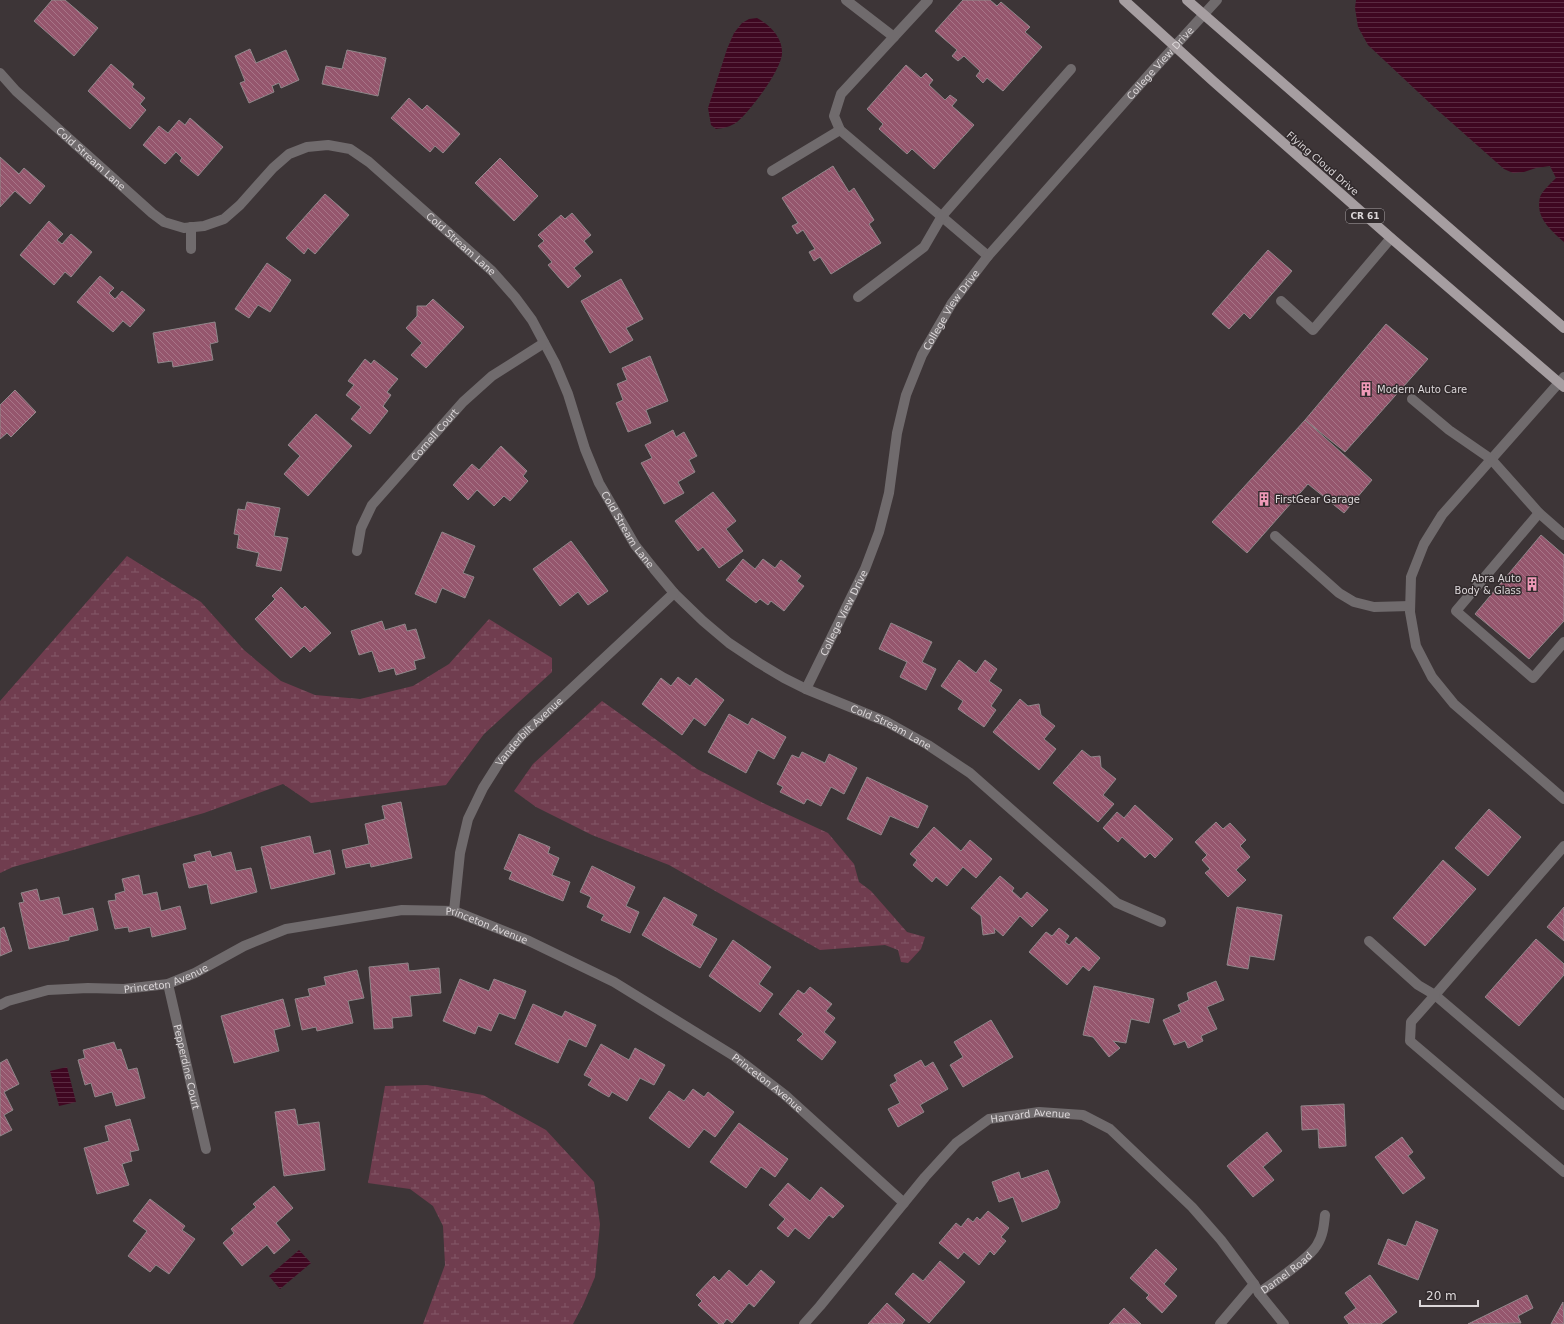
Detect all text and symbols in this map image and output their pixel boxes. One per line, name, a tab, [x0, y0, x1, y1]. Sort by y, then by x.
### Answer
street label: College View Drive	[1125, 25, 1196, 102]
street label: Cold Stream Lane	[54, 125, 128, 193]
street label: Flying Cloud Drive	[1285, 129, 1361, 198]
road number: CR 61	[1346, 209, 1384, 223]
street label: Cold Stream Lane	[424, 210, 498, 277]
street label: College View Drive	[921, 268, 982, 352]
building icon: Modern Auto Care	[1358, 381, 1374, 397]
place label: Modern Auto Care	[1377, 384, 1467, 395]
street label: Cornell Court	[409, 406, 461, 463]
street label: Cold Stream Lane	[599, 489, 656, 570]
building icon: FirstGear Garage	[1256, 491, 1272, 507]
place label: FirstGear Garage	[1275, 494, 1360, 505]
street label: College View Drive	[818, 568, 870, 658]
place label: Abra Auto Body & Glass	[1455, 573, 1521, 596]
building icon: Abra Auto Body & Glass	[1524, 576, 1540, 592]
street label: Vanderbilt Avenue	[493, 695, 565, 768]
street label: Cold Stream Lane	[849, 703, 933, 752]
street label: Princeton Avenue	[445, 906, 529, 946]
street label: Princeton Avenue	[123, 962, 210, 995]
street label: Pepperdine Court	[171, 1023, 202, 1111]
street label: Princeton Avenue	[730, 1052, 805, 1115]
street label: Harvard Avenue	[990, 1107, 1071, 1125]
street label: Darnel Road	[1259, 1250, 1314, 1296]
scale bar	[1420, 1282, 1478, 1308]
text: 20 m	[1426, 1289, 1457, 1303]

